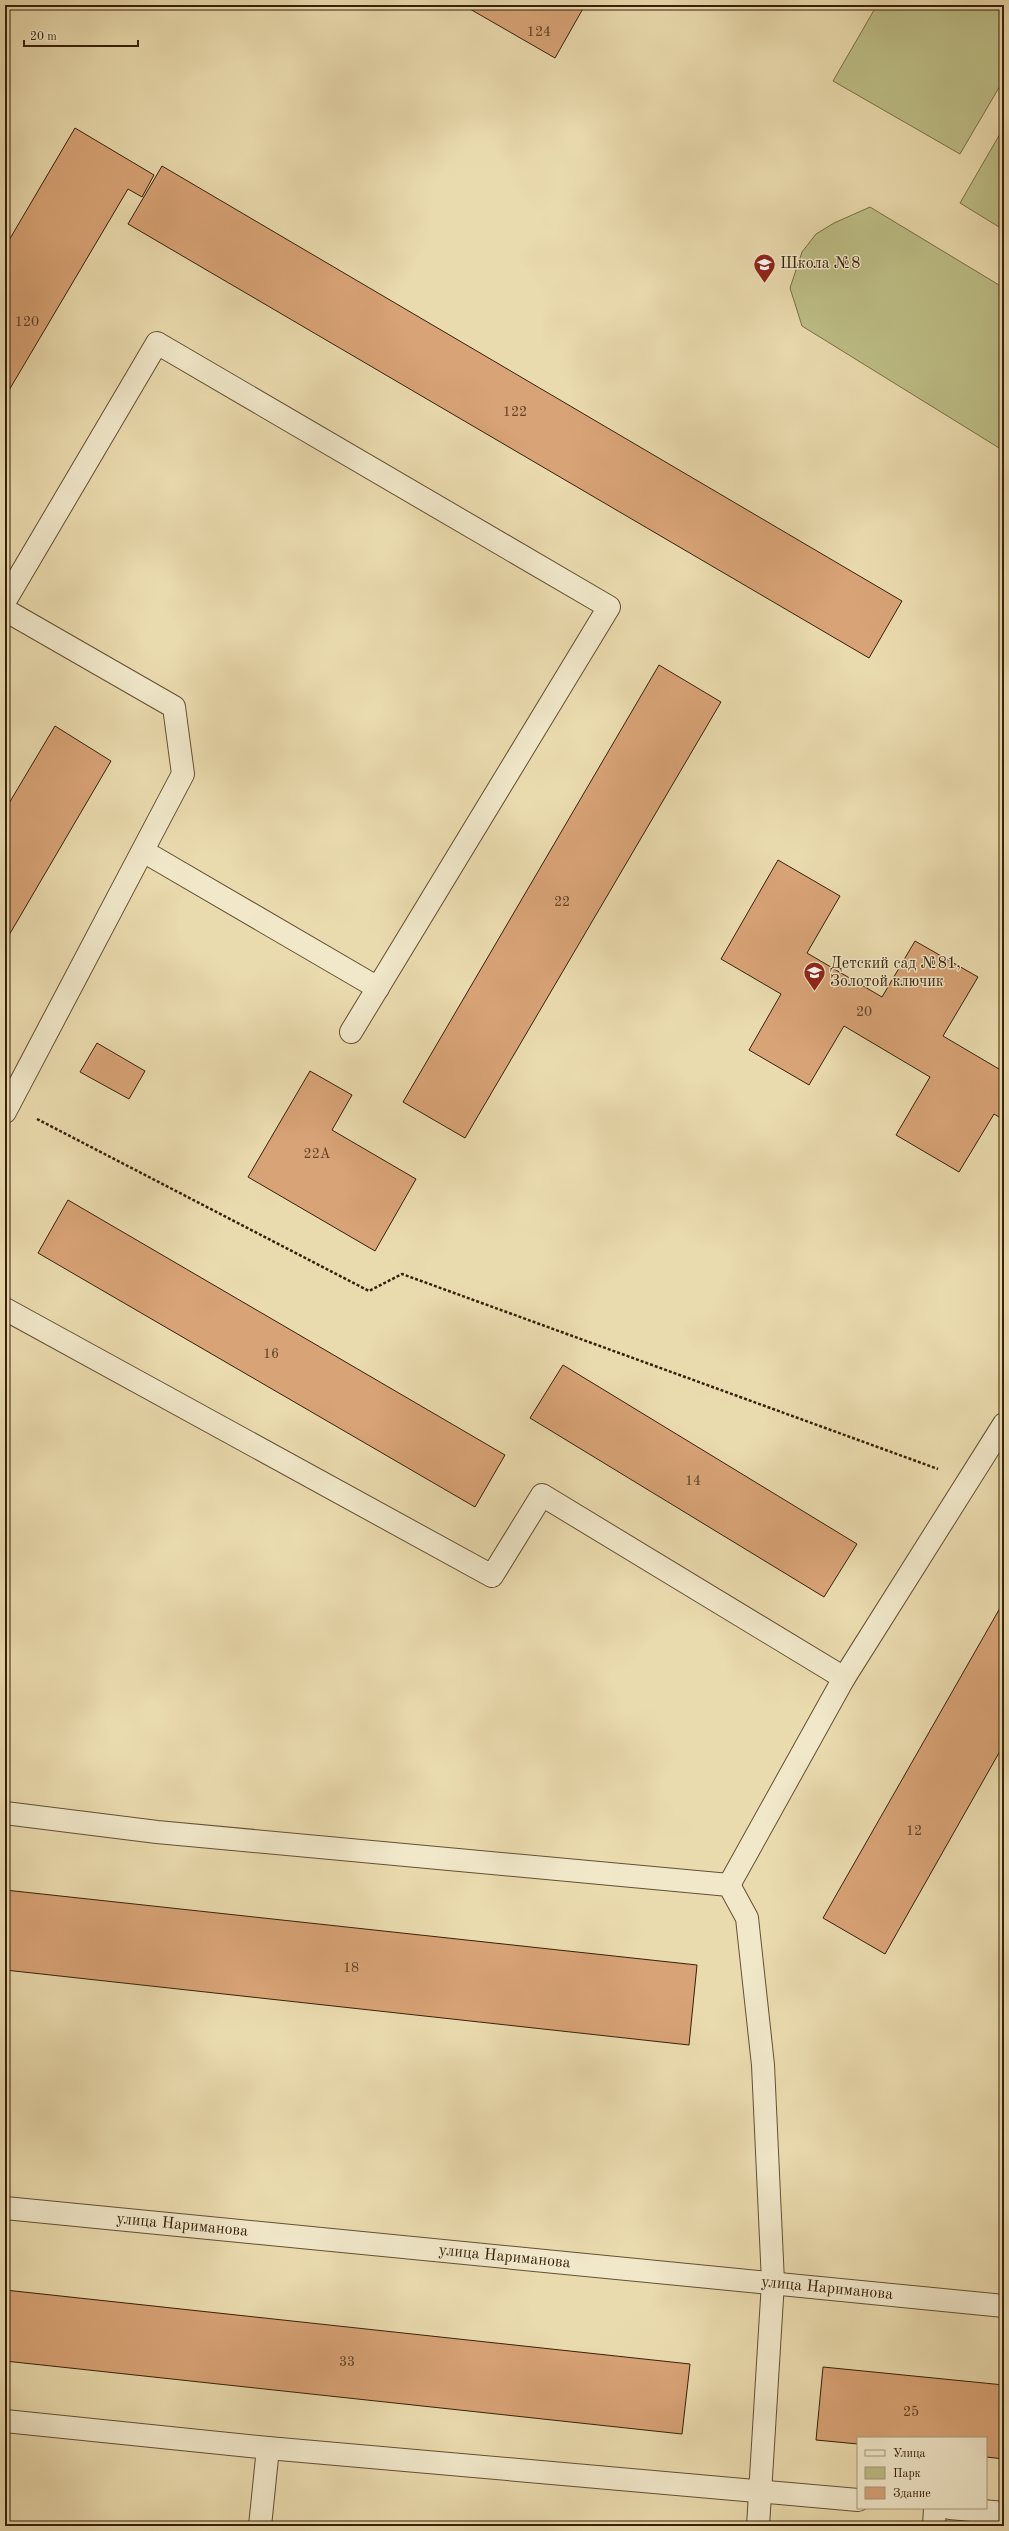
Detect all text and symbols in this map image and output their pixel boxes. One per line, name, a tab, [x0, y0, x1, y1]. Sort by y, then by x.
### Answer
scale bar	[24, 22, 138, 48]
house number: 124	[527, 25, 551, 39]
text: 20 m	[30, 31, 57, 43]
school or university icon: Школа №8	[751, 251, 777, 284]
place label: Школа №8	[780, 256, 860, 272]
house number: 120	[15, 315, 39, 329]
house number: 122	[503, 405, 527, 419]
house number: 22	[554, 895, 570, 909]
place label: Детский сад №81, Золотой ключик	[830, 956, 961, 990]
school or university icon: Детский сад №81, Золотой ключик	[802, 960, 828, 993]
house number: 20	[856, 1005, 872, 1019]
house number: 22А	[304, 1147, 331, 1161]
house number: 16	[263, 1347, 279, 1361]
house number: 14	[685, 1474, 701, 1488]
house number: 12	[906, 1824, 922, 1838]
house number: 18	[343, 1961, 359, 1975]
street label: улица Нариманова	[116, 2211, 249, 2240]
street label: улица Нариманова	[438, 2243, 571, 2271]
street label: улица Нариманова	[760, 2274, 894, 2303]
house number: 33	[339, 2355, 355, 2369]
house number: 25	[903, 2405, 919, 2419]
legend	[857, 2437, 987, 2509]
text: Улица	[893, 2448, 926, 2460]
text: Парк	[893, 2468, 921, 2480]
text: Здание	[893, 2488, 931, 2500]

